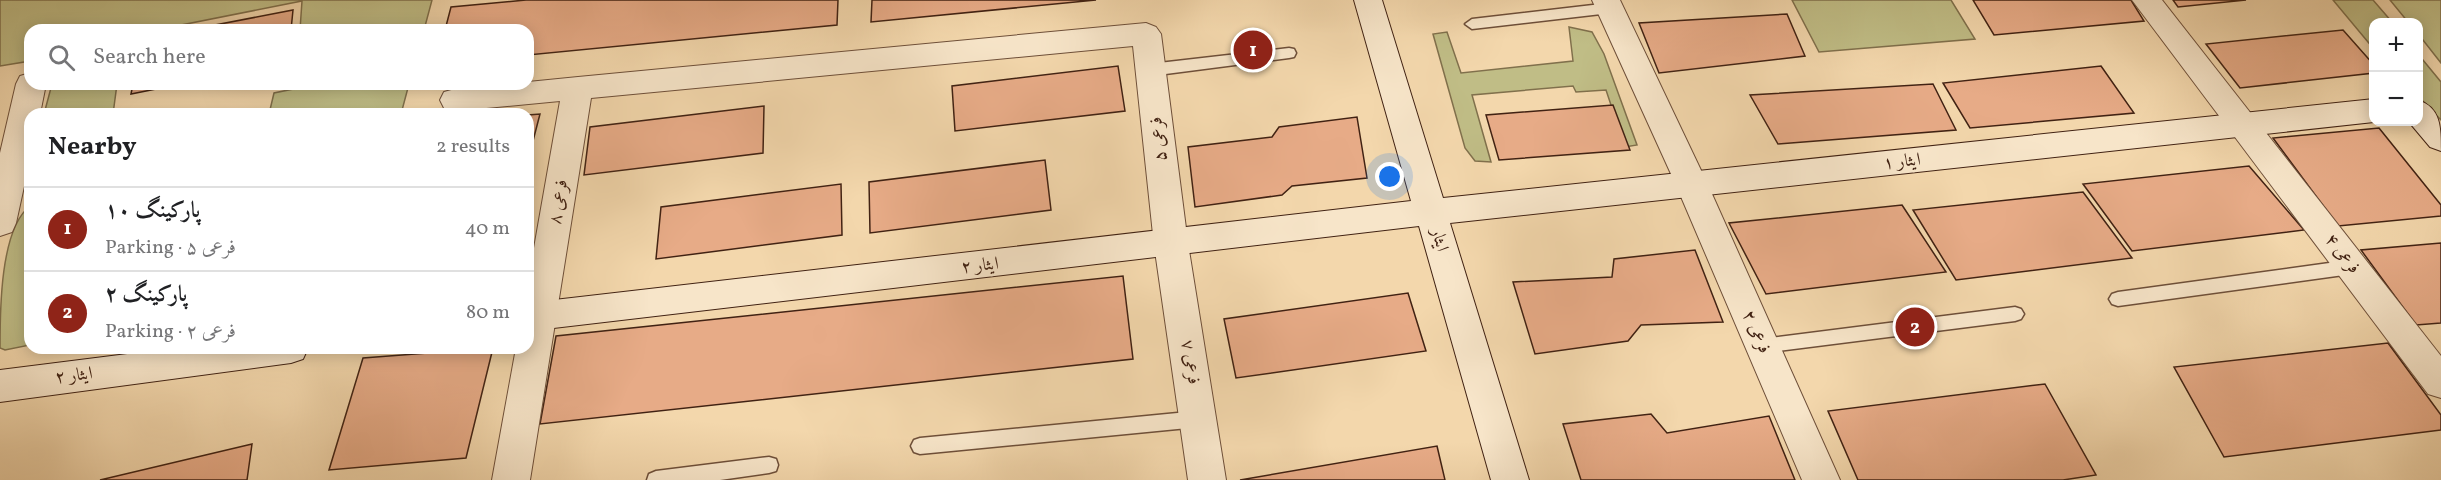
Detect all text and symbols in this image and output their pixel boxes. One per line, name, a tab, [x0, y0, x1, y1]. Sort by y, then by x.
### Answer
map controls	[2369, 18, 2423, 126]
button: +	[2369, 18, 2423, 72]
search box	[24, 24, 534, 90]
pin: 1	[1234, 28, 1272, 72]
icon: search	[45, 41, 78, 74]
text: Search here	[93, 42, 206, 73]
button: −	[2369, 72, 2423, 126]
street label: فرعی ۵	[1144, 115, 1174, 163]
text: Nearby	[48, 129, 137, 165]
text: 2 results	[436, 133, 510, 161]
street label: ایثار ۱	[1882, 148, 1922, 176]
your location	[1375, 162, 1404, 191]
street label: فرعی ۸	[543, 178, 575, 226]
text: پارکینگ ۱۰	[105, 196, 200, 227]
text: 1	[63, 215, 72, 243]
text: 40 m	[465, 215, 510, 243]
street label: ایثار	[1423, 223, 1454, 255]
street label: فرعی ۴	[2318, 229, 2366, 279]
text: Parking · فرعی ۵	[105, 234, 236, 262]
street label: ایثار ۲	[960, 252, 1000, 280]
text: پارکینگ ۲	[105, 280, 187, 311]
text: 2	[62, 299, 73, 327]
text: 80 m	[466, 299, 510, 327]
pin: 2	[1896, 304, 1934, 350]
street label: فرعی ۲	[1735, 306, 1777, 358]
text: Parking · فرعی ۲	[105, 318, 236, 346]
street label: فرعی ۷	[1174, 338, 1206, 386]
street label: ایثار ۲	[54, 361, 94, 391]

